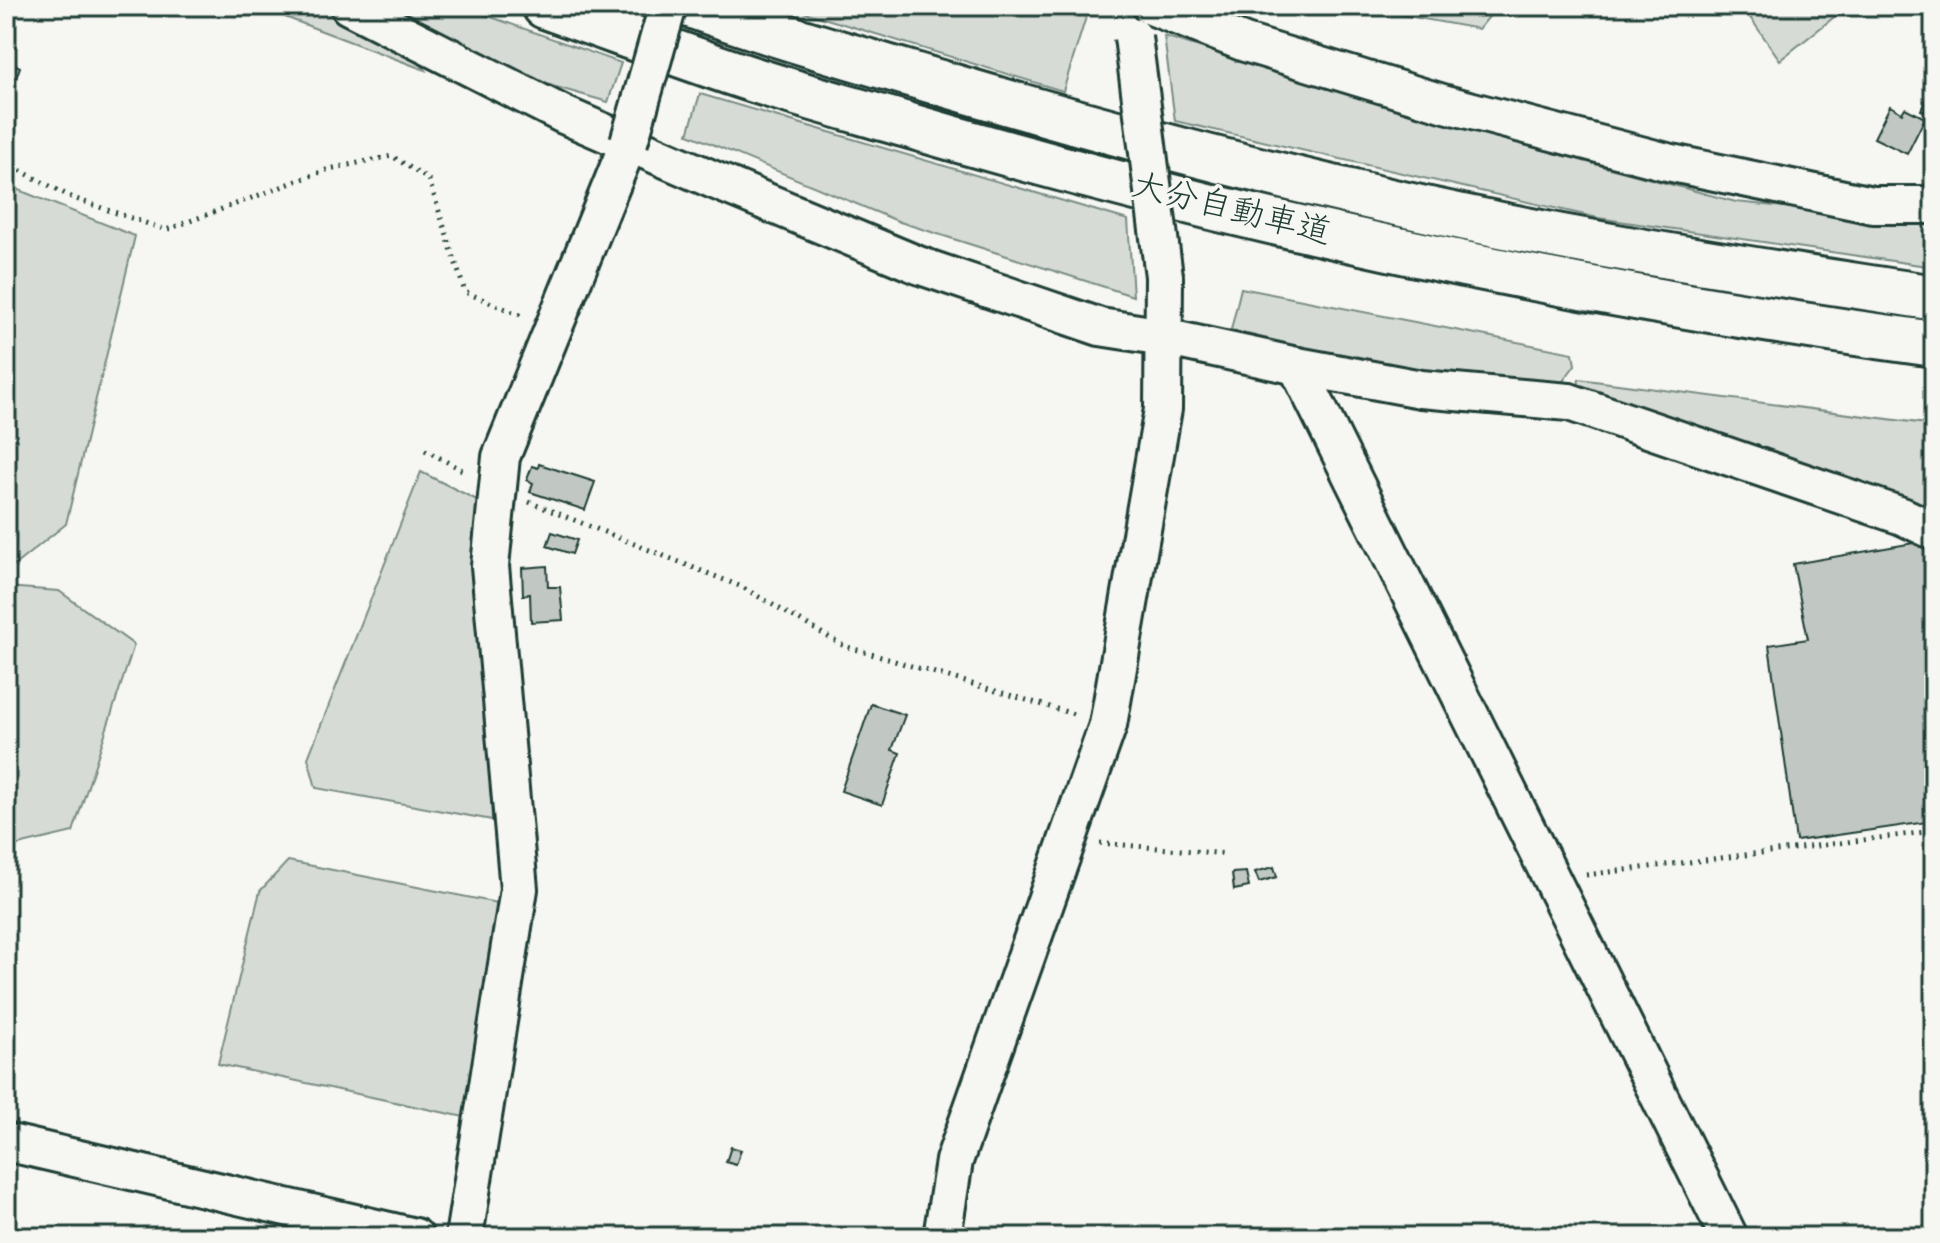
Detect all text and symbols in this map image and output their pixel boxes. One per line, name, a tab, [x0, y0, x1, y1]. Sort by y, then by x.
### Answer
street label: 大分自動車道	[1126, 162, 1336, 260]

